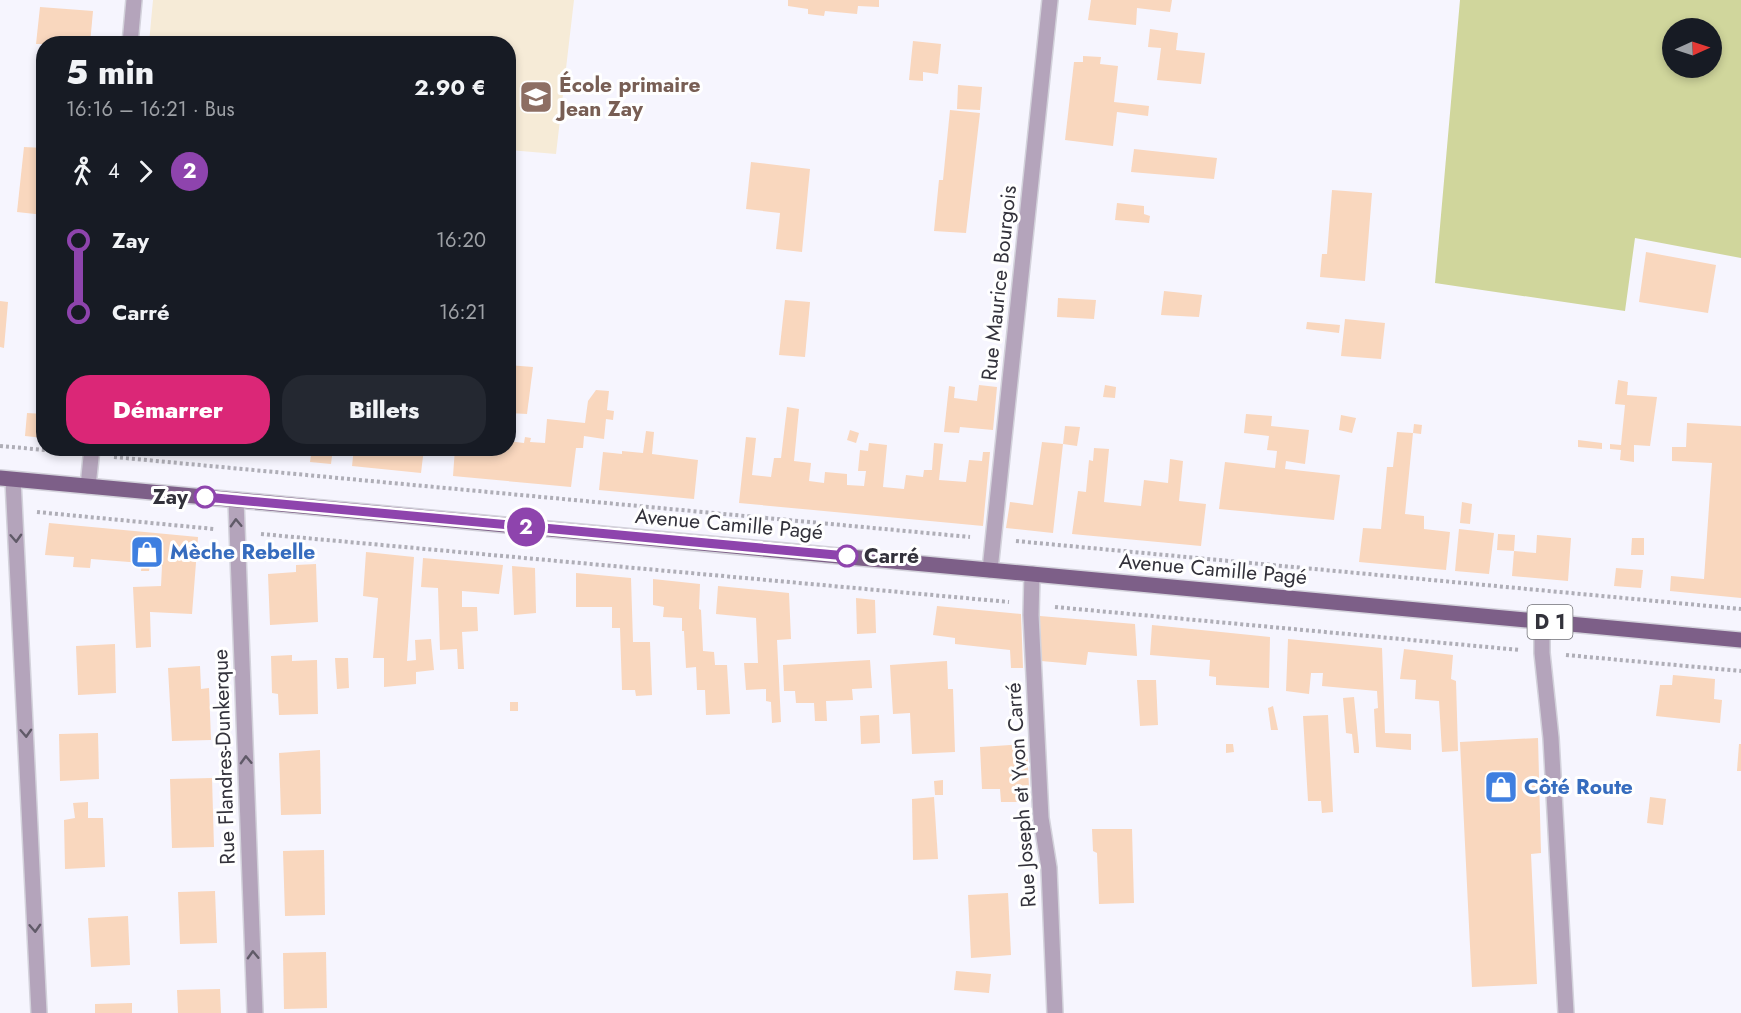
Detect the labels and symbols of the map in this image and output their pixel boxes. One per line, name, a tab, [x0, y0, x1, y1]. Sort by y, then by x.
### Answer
north arrow	[1662, 18, 1722, 78]
place label: École primaire Jean Zay	[555, 70, 701, 124]
school or university icon: École primaire Jean Zay	[518, 79, 554, 115]
street label: Rue Maurice Bourgois	[974, 184, 1024, 382]
place label: Zay	[153, 482, 189, 512]
marker: Zay	[194, 486, 216, 508]
street label: Avenue Camille Pagé	[634, 501, 824, 547]
line badge: 2	[506, 508, 546, 546]
one-way arrow	[230, 518, 243, 527]
one-way arrow	[9, 534, 22, 543]
shop icon: Mèche Rebelle	[129, 534, 165, 570]
place label: Mèche Rebelle	[170, 537, 315, 567]
place label: Carré	[864, 541, 919, 571]
marker: Carré	[836, 545, 858, 567]
street label: Avenue Camille Pagé	[1118, 546, 1308, 592]
road number: D 1	[1528, 605, 1572, 639]
street label: Rue Flandres-Dunkerque	[205, 649, 243, 865]
street label: Rue Joseph et Yvon Carré	[998, 681, 1044, 908]
one-way arrow	[19, 728, 32, 737]
one-way arrow	[239, 755, 252, 764]
shop icon: Côté Route	[1483, 769, 1519, 805]
place label: Côté Route	[1524, 772, 1633, 802]
one-way arrow	[29, 923, 42, 932]
one-way arrow	[247, 950, 259, 959]

